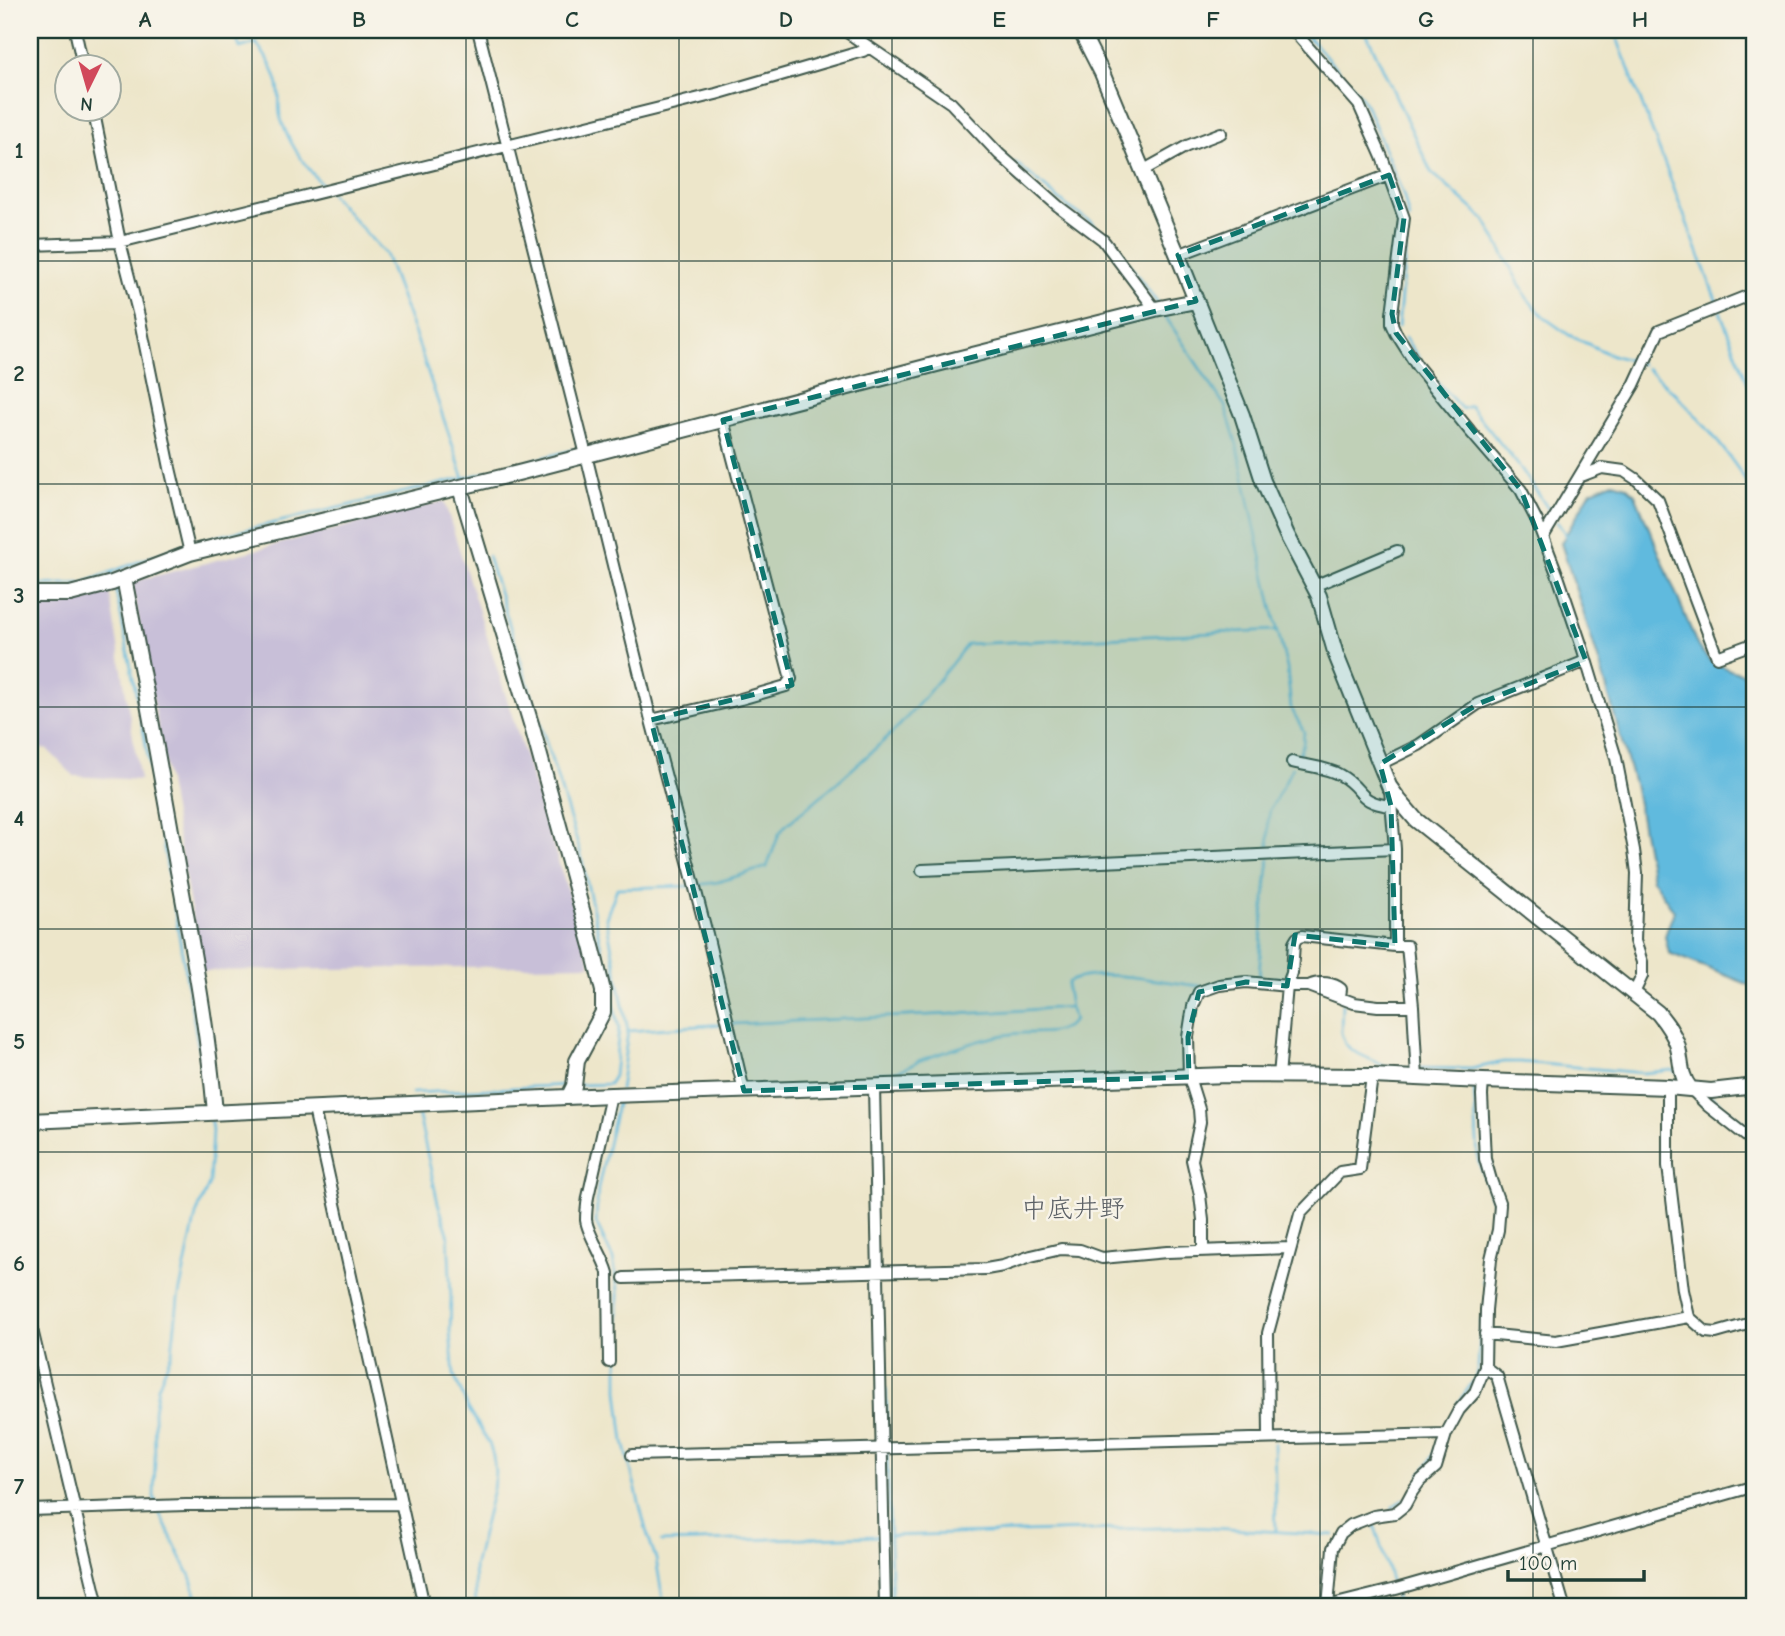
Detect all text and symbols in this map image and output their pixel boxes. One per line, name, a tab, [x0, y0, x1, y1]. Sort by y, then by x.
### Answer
text: A	[139, 6, 152, 33]
text: B	[352, 6, 366, 33]
text: C	[565, 6, 579, 33]
text: D	[779, 6, 793, 33]
text: E	[992, 6, 1006, 33]
text: F	[1206, 6, 1220, 33]
text: G	[1418, 6, 1434, 33]
text: H	[1632, 6, 1648, 33]
north arrow	[52, 52, 122, 122]
text: N	[79, 92, 94, 115]
text: 1	[14, 137, 24, 164]
text: 2	[13, 360, 25, 387]
text: 3	[13, 582, 25, 609]
text: 4	[14, 805, 25, 832]
text: 5	[13, 1028, 25, 1055]
district label: 中底井野	[1021, 1194, 1125, 1224]
text: 6	[13, 1250, 25, 1277]
text: 7	[14, 1473, 25, 1500]
scale bar	[1508, 1538, 1645, 1582]
text: 100 m	[1519, 1551, 1577, 1575]

